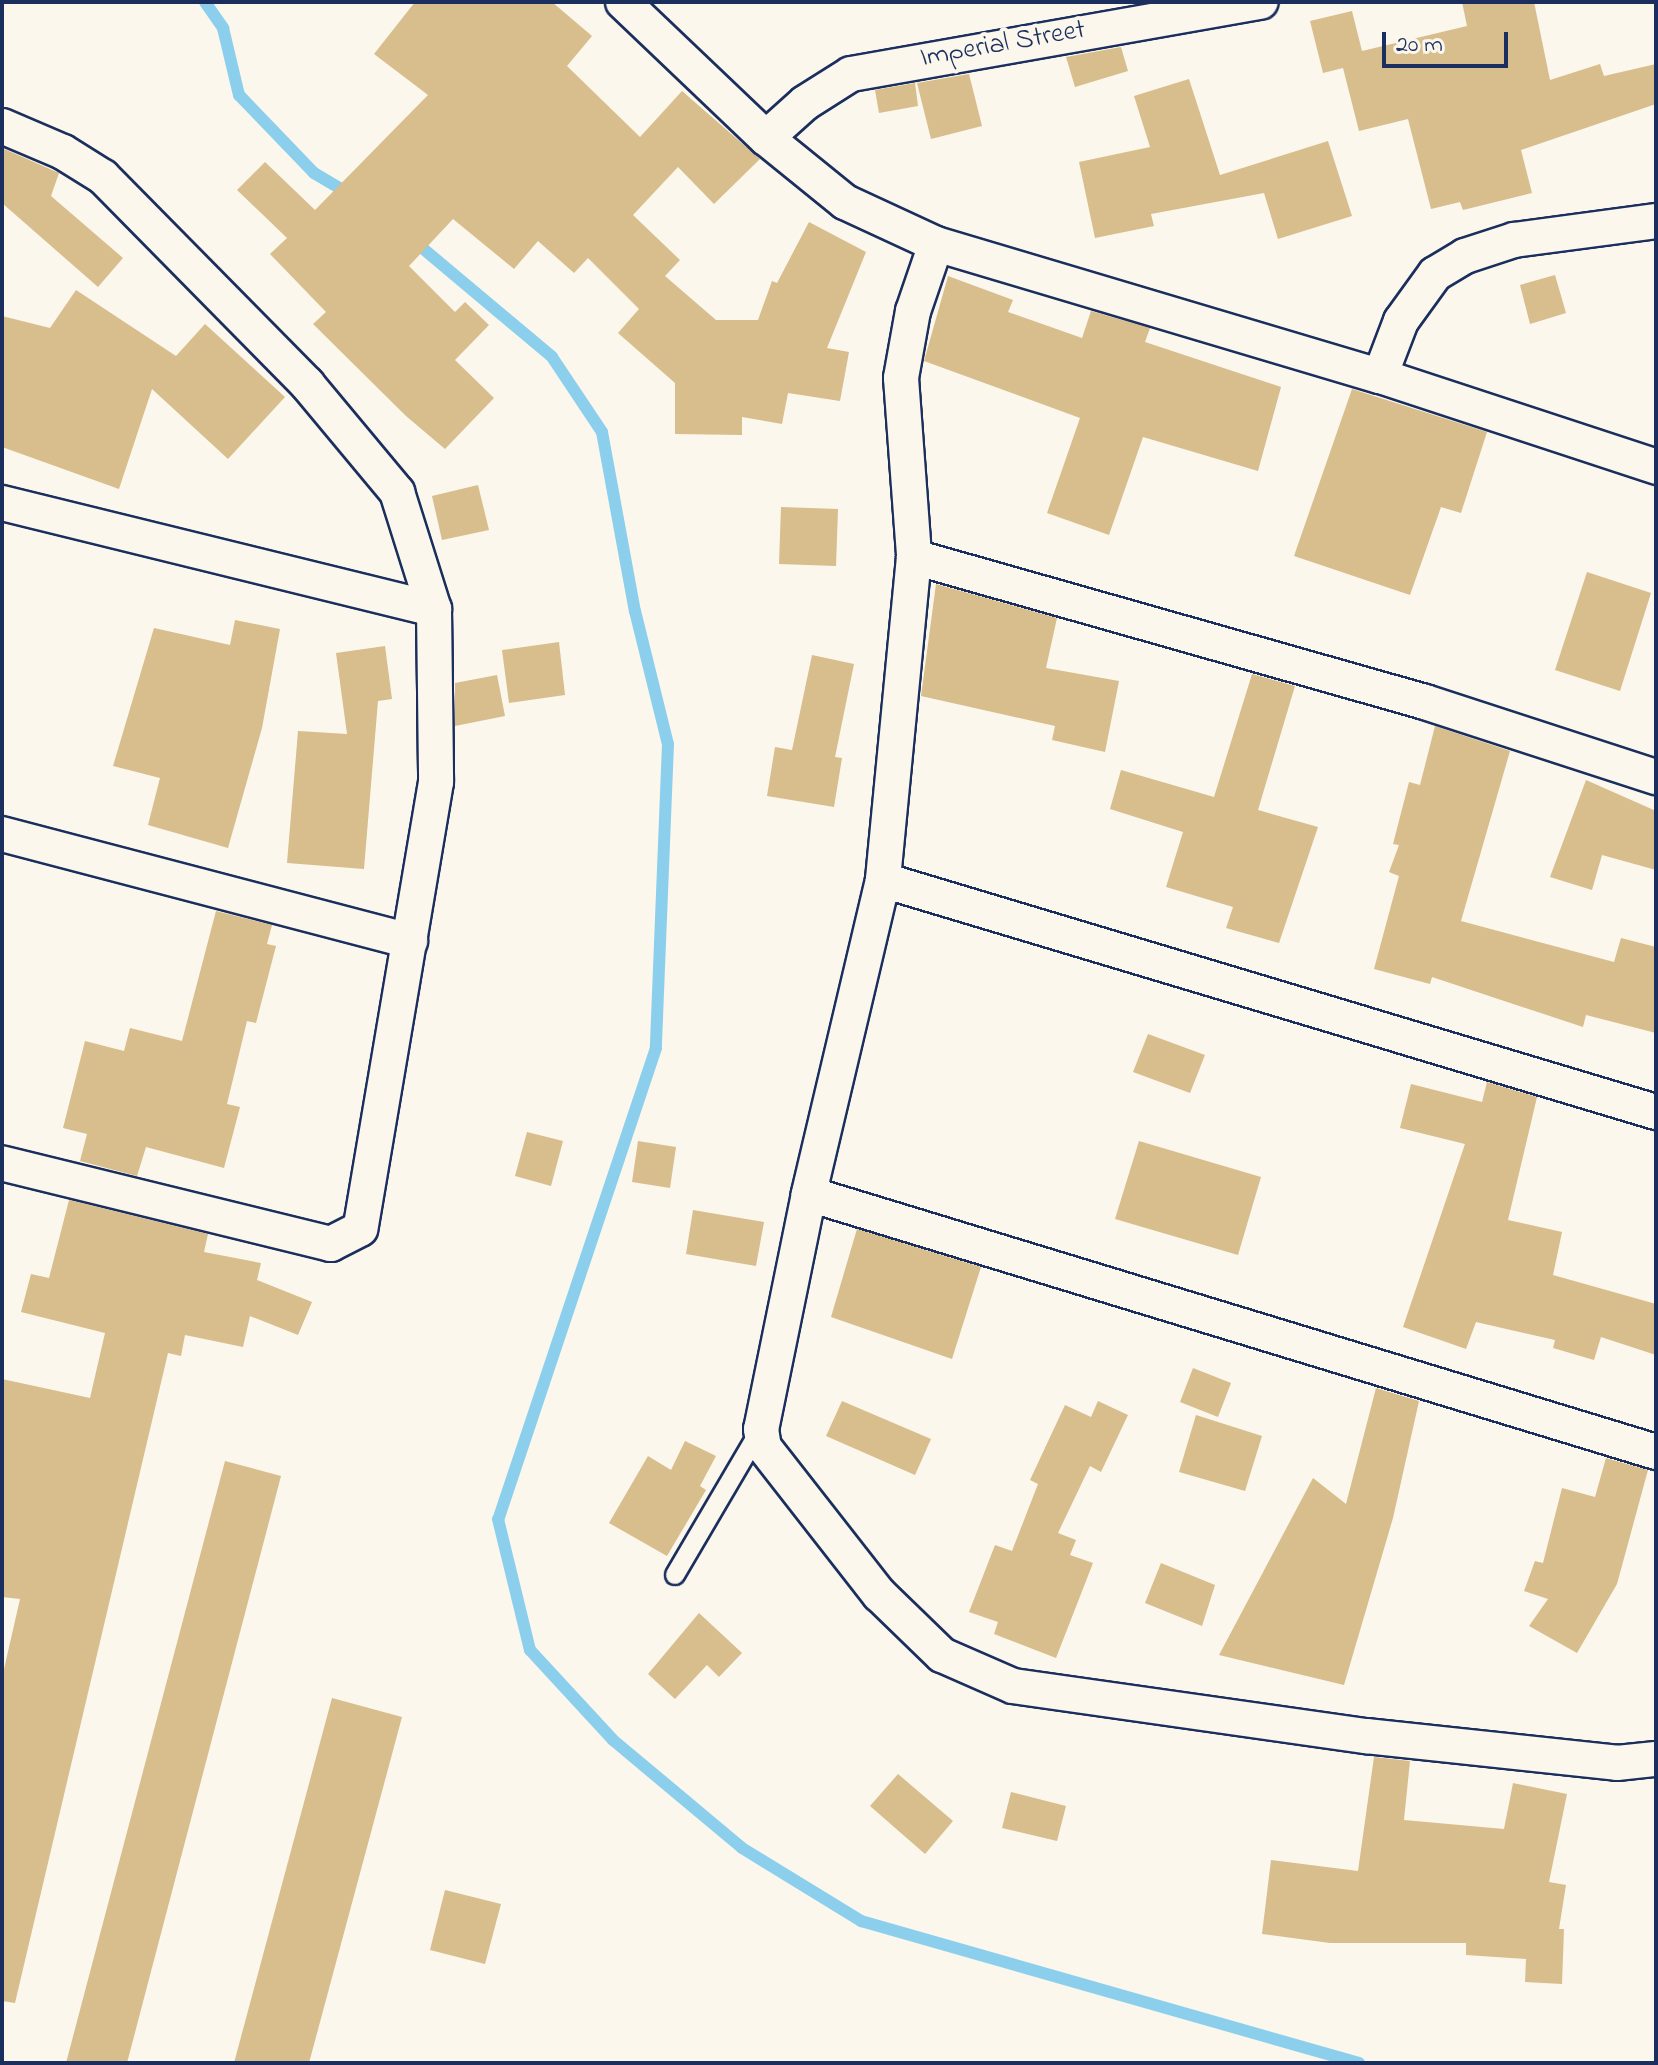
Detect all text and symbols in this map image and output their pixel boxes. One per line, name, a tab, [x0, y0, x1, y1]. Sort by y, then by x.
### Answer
street label: Imperial Street	[918, 14, 1088, 76]
scale bar	[1386, 16, 1512, 66]
text: 20 m	[1396, 28, 1443, 63]

